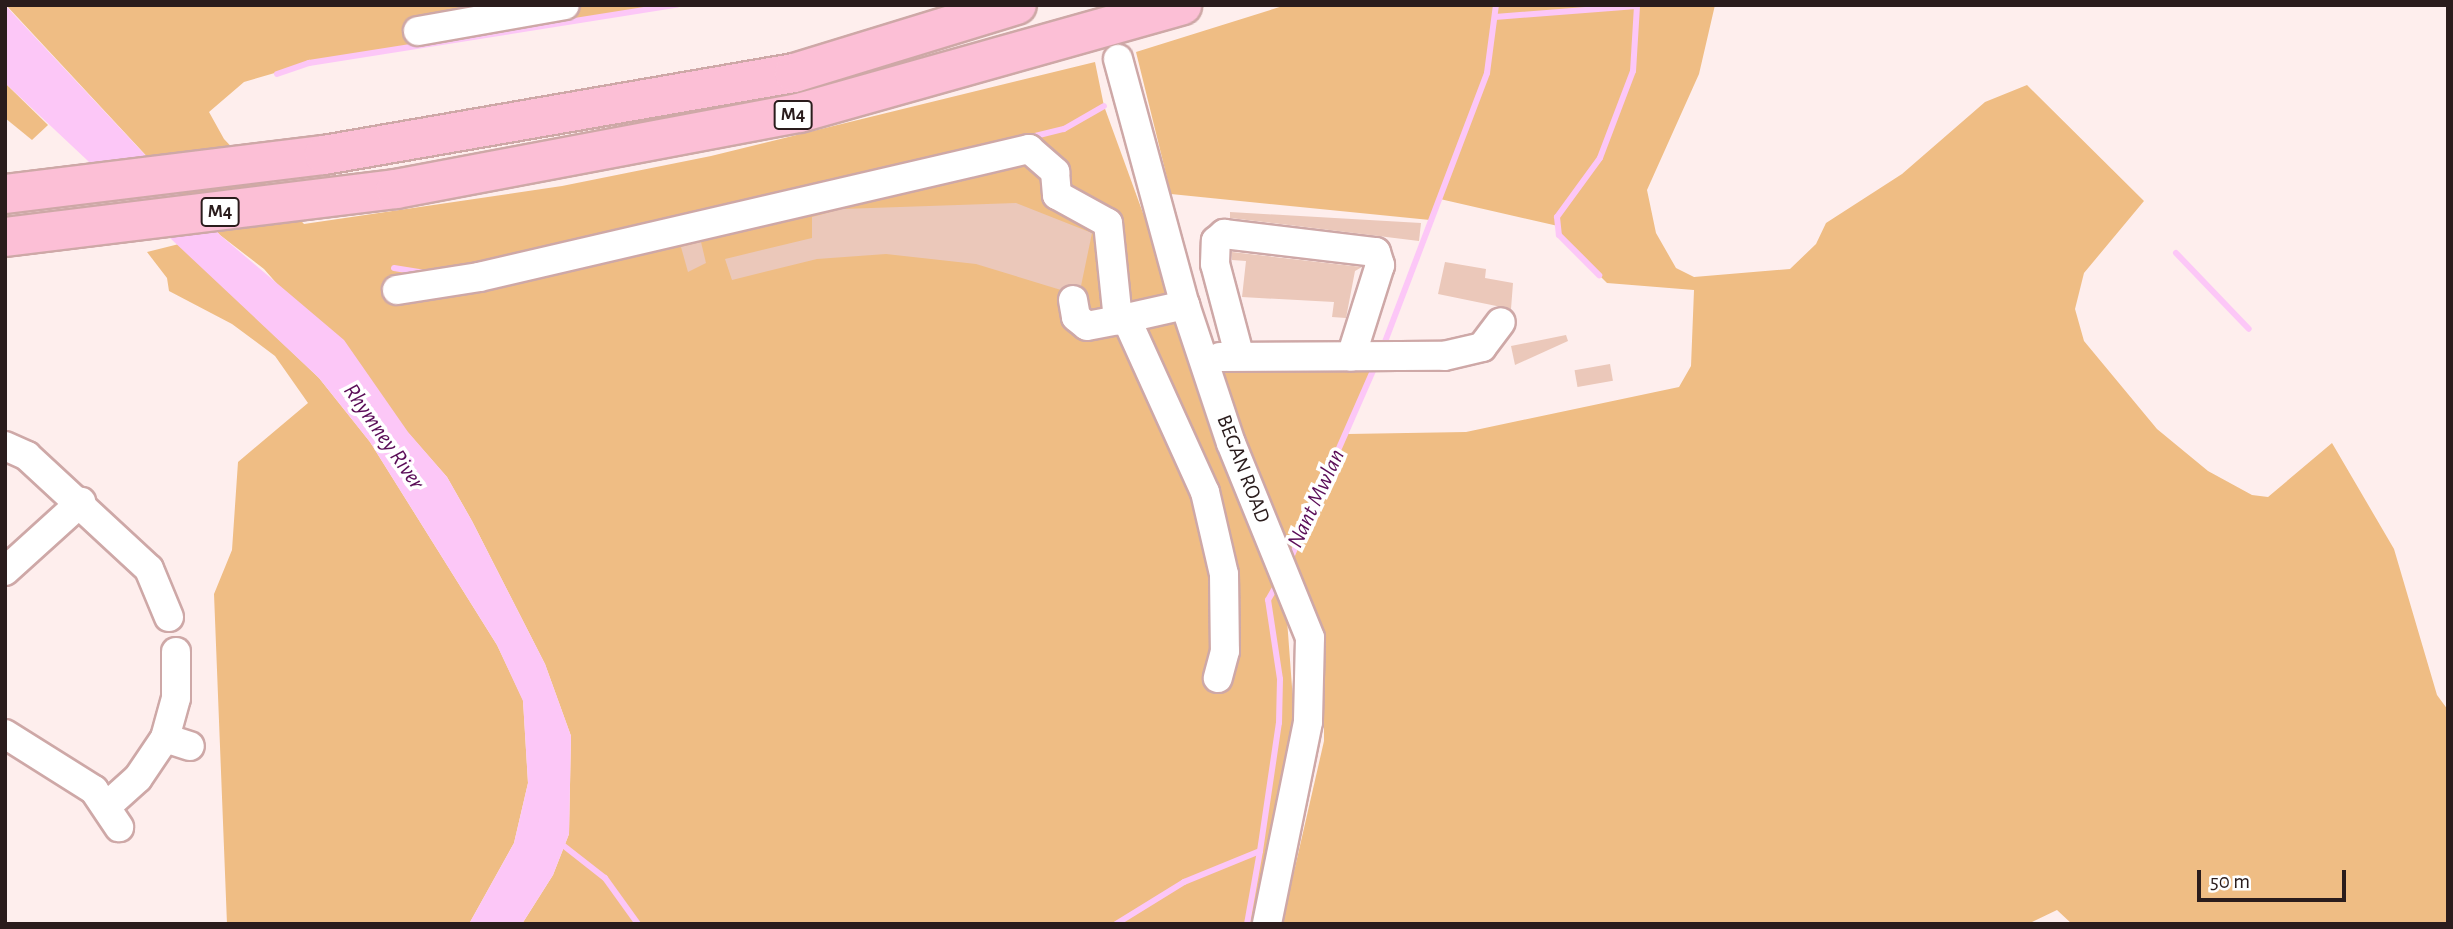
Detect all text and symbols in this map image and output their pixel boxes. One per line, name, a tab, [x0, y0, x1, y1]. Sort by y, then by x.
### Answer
road number: M4	[772, 99, 814, 130]
road number: M4	[199, 196, 241, 228]
water label: Rhymney River	[336, 379, 430, 495]
street label: BEGAN ROAD	[1211, 411, 1275, 527]
water label: Nant Mwlan	[1282, 445, 1352, 553]
scale bar	[2201, 856, 2350, 900]
text: 50 m	[2210, 871, 2250, 892]

